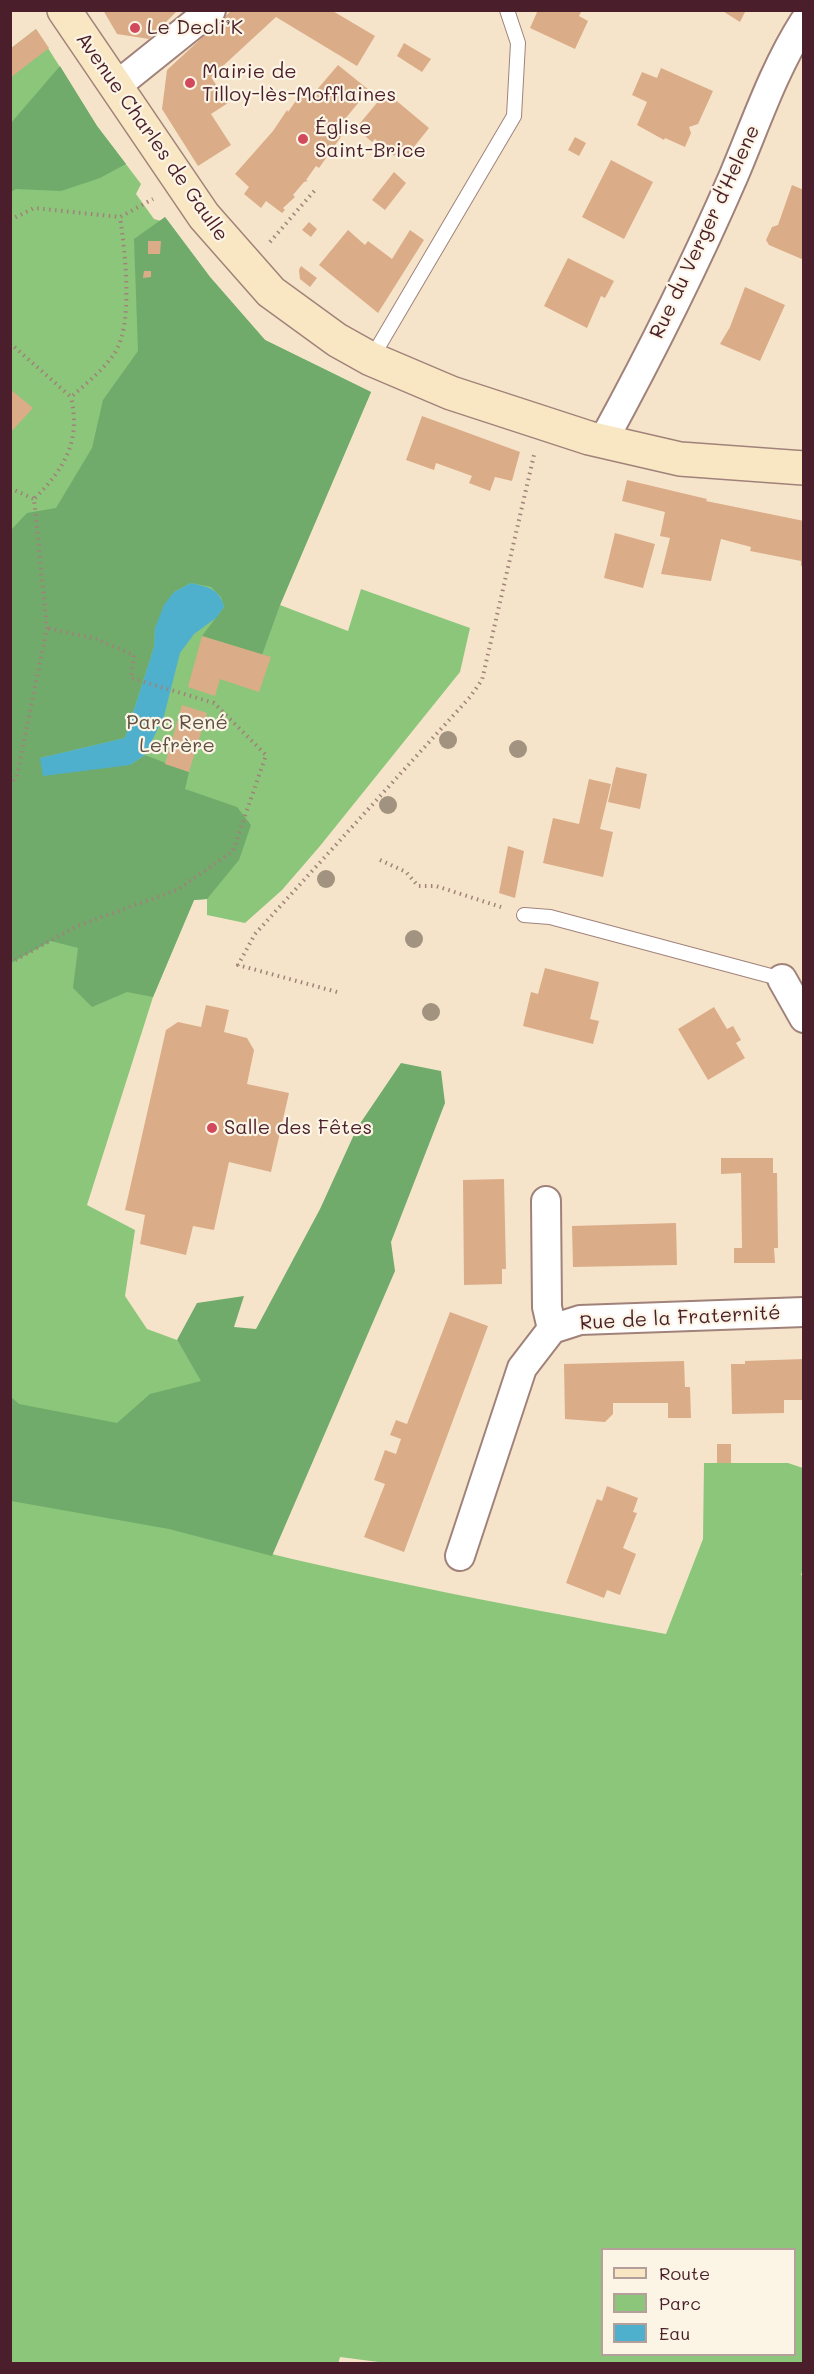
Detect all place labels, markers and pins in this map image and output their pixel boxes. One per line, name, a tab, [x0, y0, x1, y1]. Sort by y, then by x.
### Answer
place label: Le Decli’K	[147, 16, 243, 40]
marker: Le Decli’K	[128, 21, 142, 35]
place label: Mairie de Tilloy-lès-Mofflaines	[202, 60, 396, 107]
marker: Mairie de Tilloy-lès-Mofflaines	[183, 76, 197, 90]
place label: Église Saint-Brice	[315, 116, 426, 163]
marker: Église Saint-Brice	[296, 132, 310, 146]
place label: Salle des Fêtes	[224, 1116, 372, 1140]
marker: Salle des Fêtes	[205, 1121, 219, 1135]

